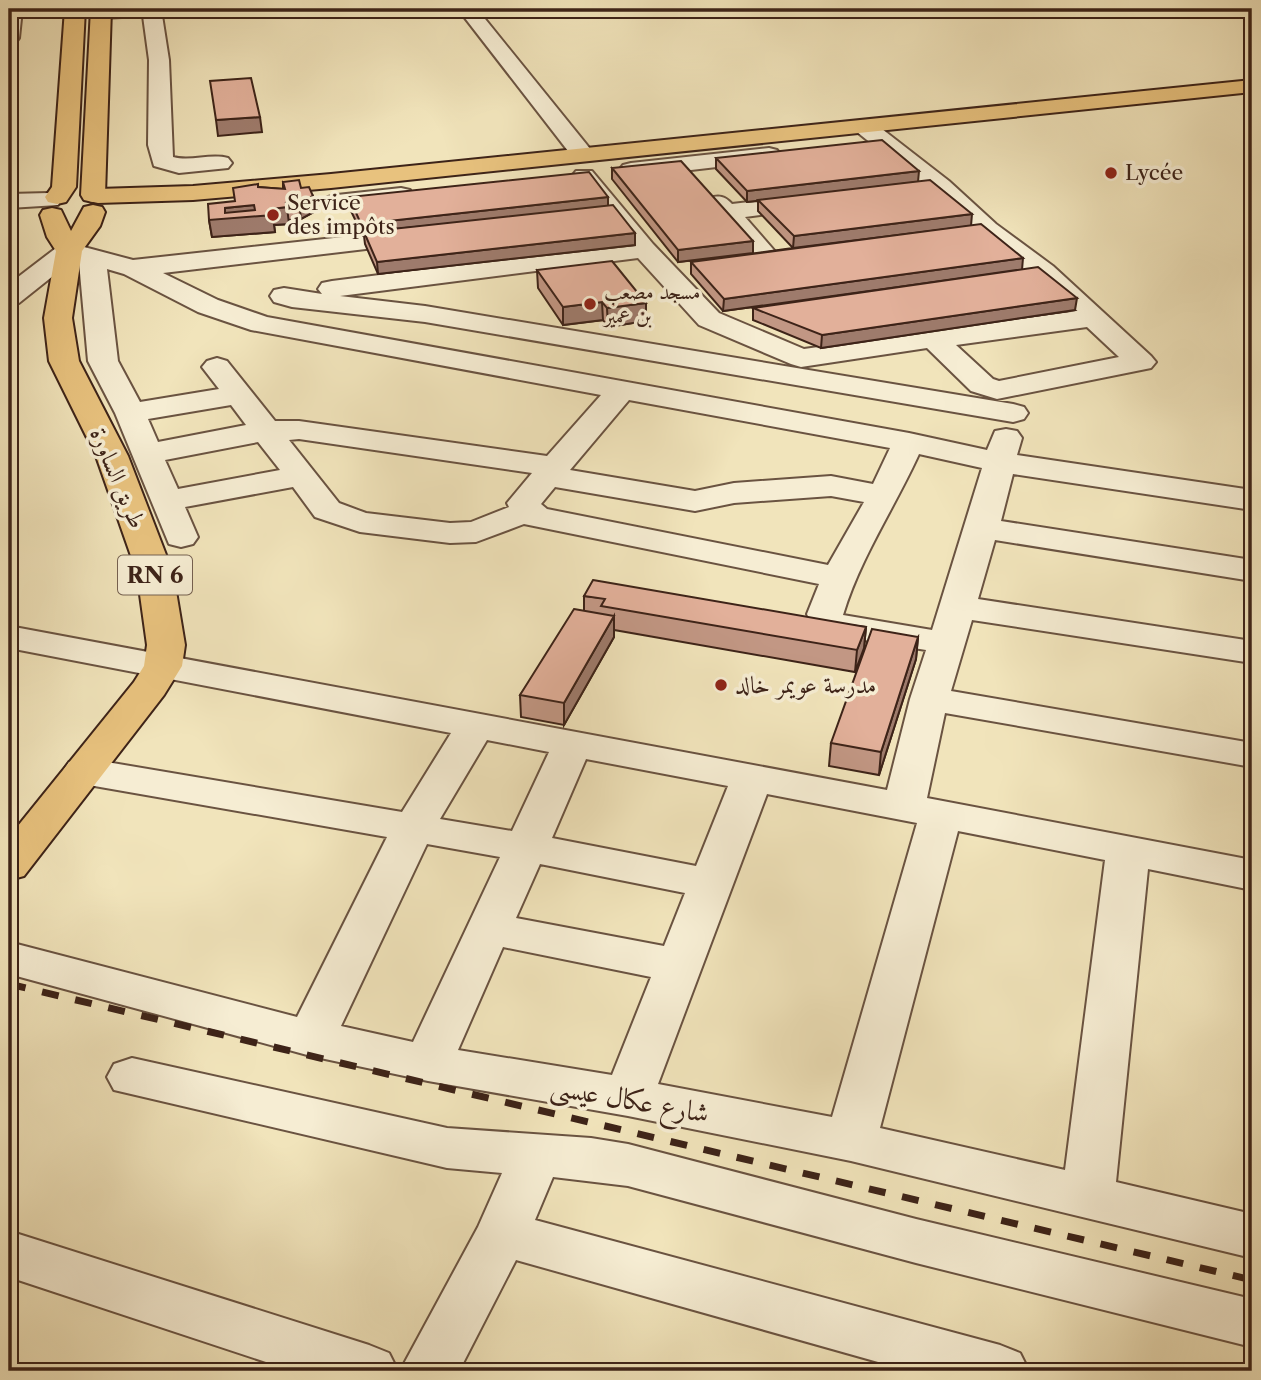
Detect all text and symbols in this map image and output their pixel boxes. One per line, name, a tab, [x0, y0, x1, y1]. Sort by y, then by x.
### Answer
place label: Lycée	[1125, 160, 1183, 185]
marker: Lycée	[1103, 165, 1119, 181]
place label: Service des impôts	[287, 190, 395, 239]
marker: Service des impôts	[265, 207, 281, 223]
place label: مسجد مصعب بن عمير	[602, 279, 700, 328]
marker: مسجد مصعب بن عمير	[582, 296, 598, 312]
street label: طريق الساورة	[83, 423, 153, 533]
road number: RN 6	[118, 555, 192, 594]
place label: مدرسة عويمر خالد	[735, 670, 876, 700]
marker: مدرسة عويمر خالد	[713, 677, 729, 693]
street label: شارع عكال عيسى	[547, 1068, 712, 1137]

